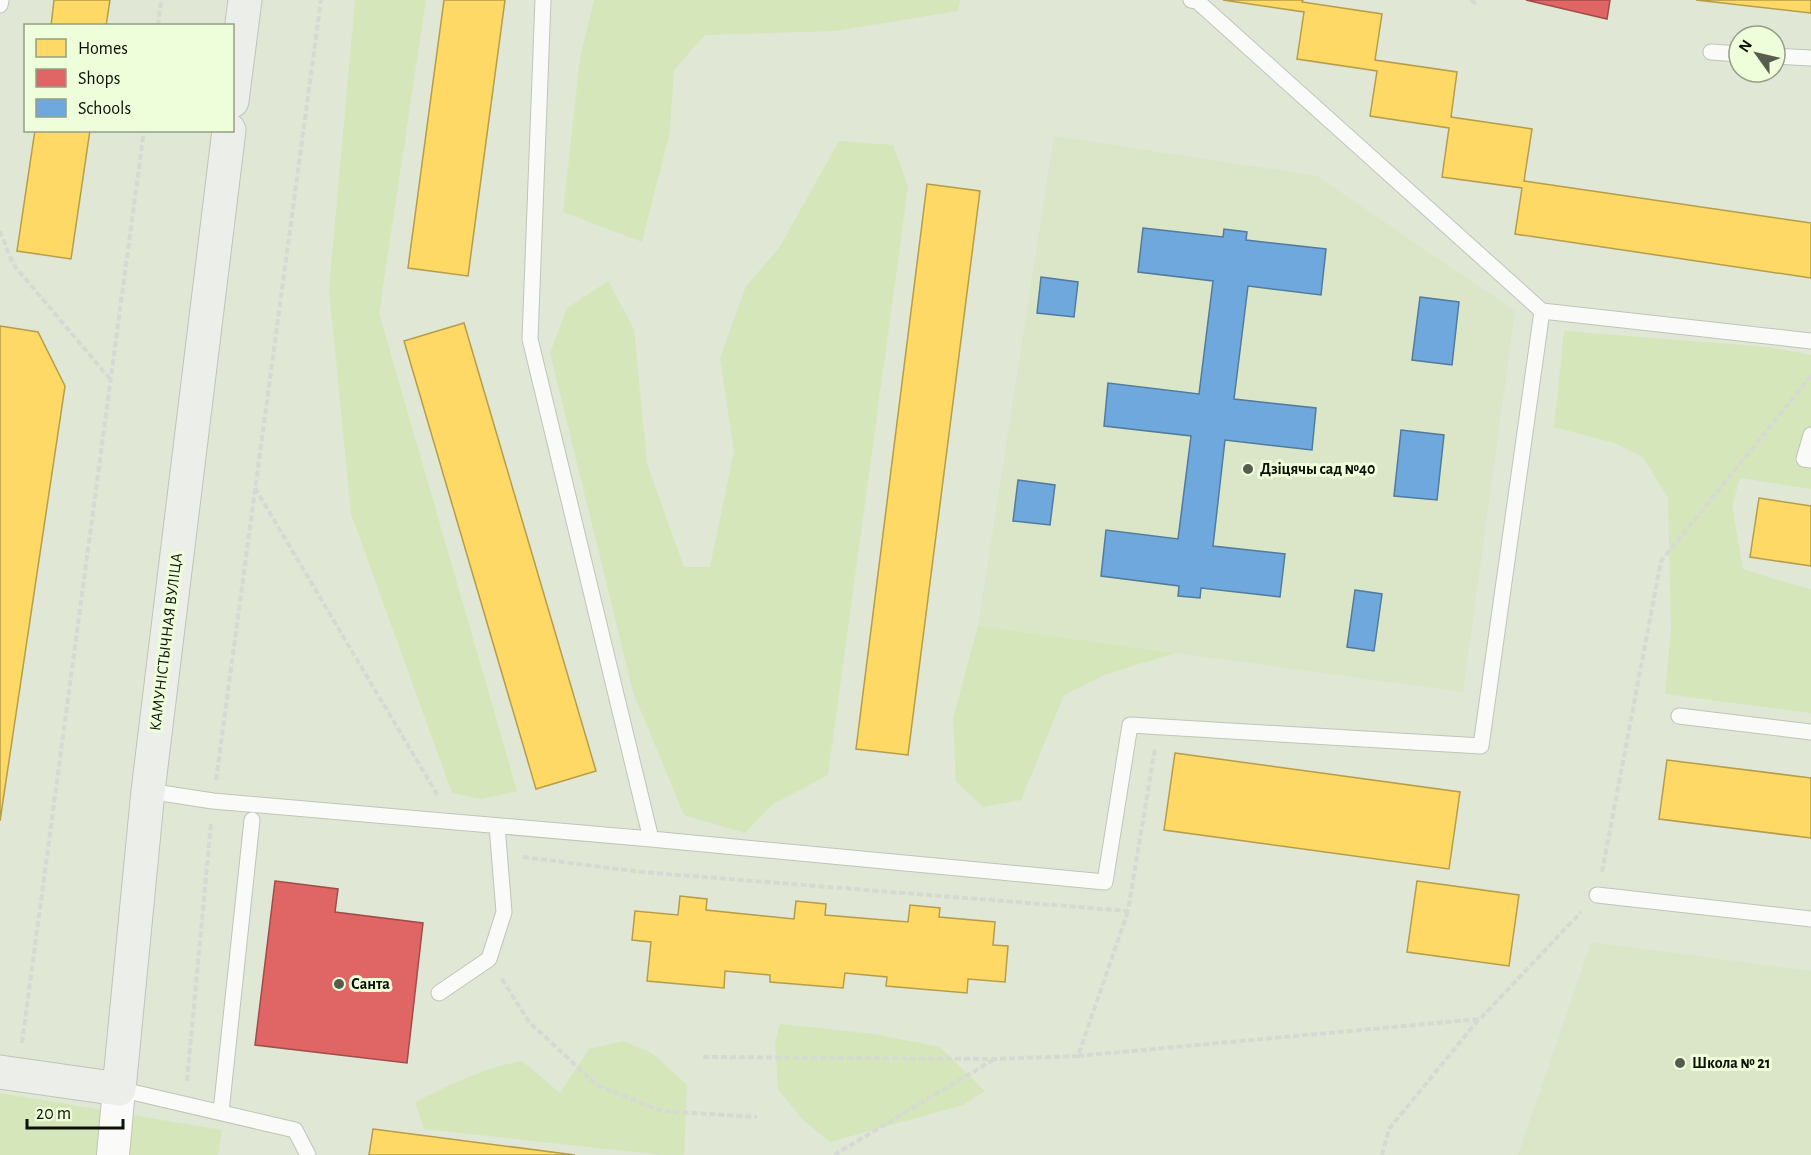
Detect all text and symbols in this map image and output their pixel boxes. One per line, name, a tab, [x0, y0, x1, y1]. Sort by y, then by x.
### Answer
legend	[24, 24, 234, 132]
north arrow	[1727, 24, 1787, 84]
text: N	[1736, 37, 1755, 55]
text: Homes	[78, 40, 128, 58]
text: Shops	[78, 70, 120, 88]
text: Schools	[78, 100, 131, 118]
place label: Дзіцячы сад №40	[1260, 461, 1375, 477]
marker: Дзіцячы сад №40	[1241, 462, 1255, 476]
street label: КАМУНІСТЫЧНАЯ ВУЛІЦА	[147, 552, 185, 732]
place label: Санта	[351, 976, 390, 992]
marker: Санта	[332, 977, 346, 991]
place label: Школа № 21	[1692, 1055, 1771, 1071]
marker: Школа № 21	[1673, 1056, 1687, 1070]
scale bar	[27, 1092, 123, 1130]
text: 20 m	[36, 1105, 71, 1123]

